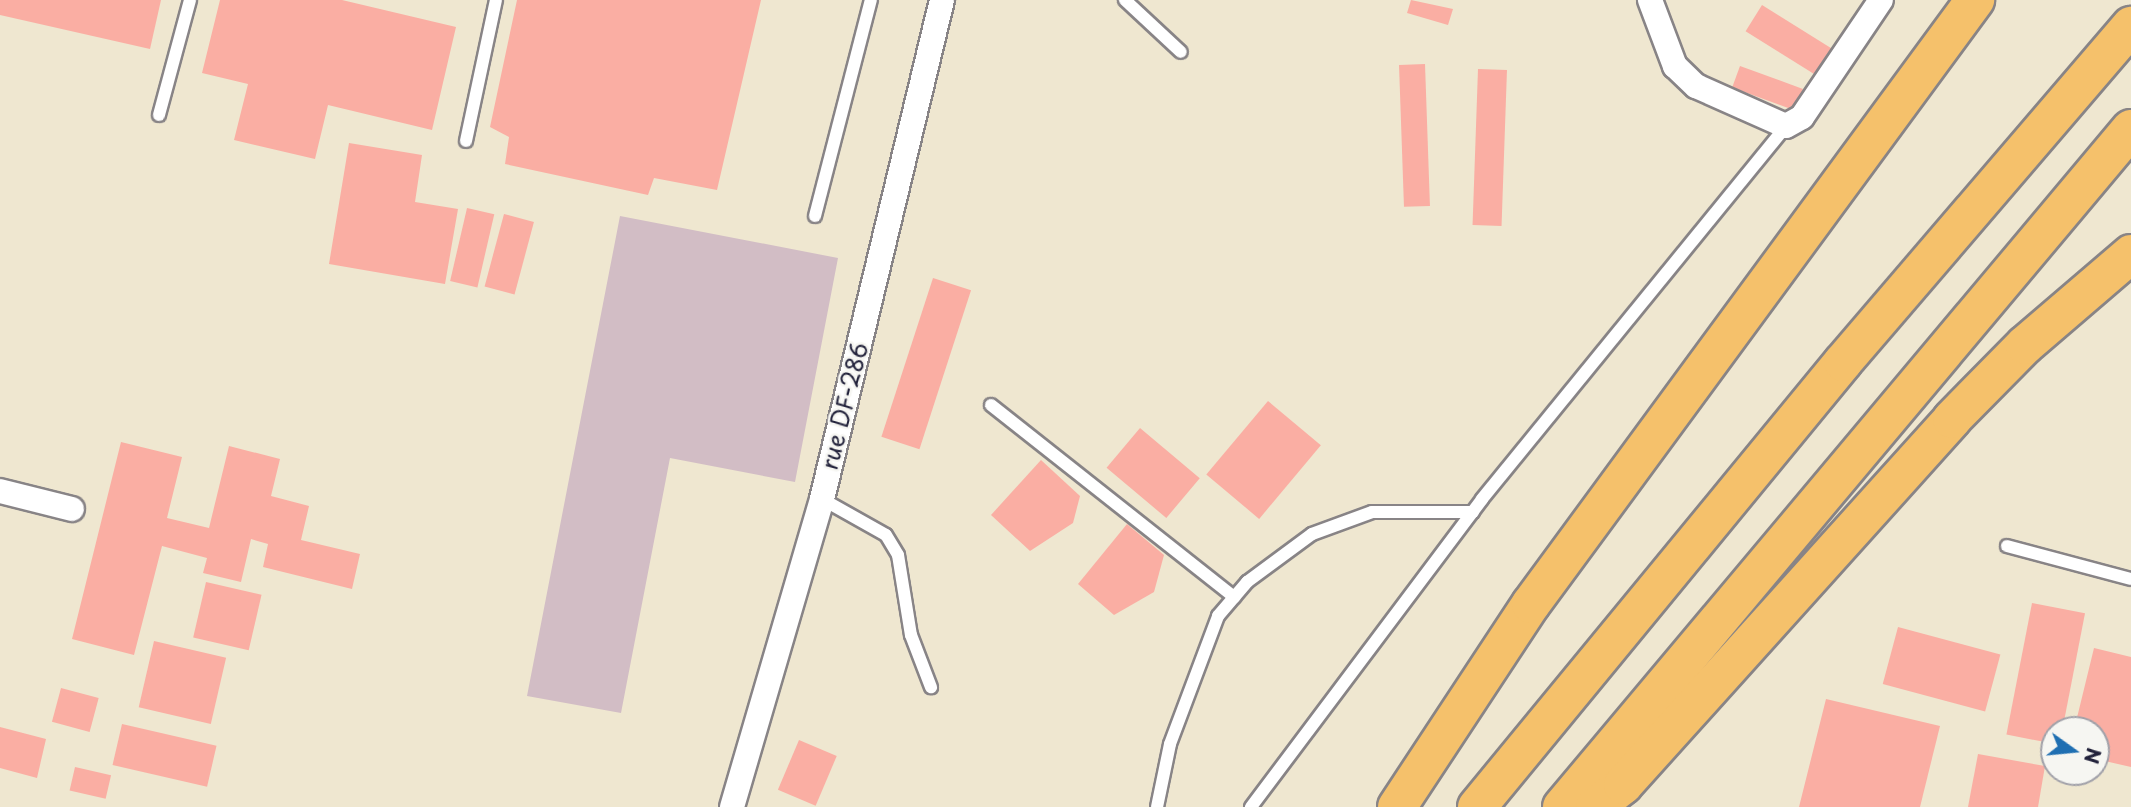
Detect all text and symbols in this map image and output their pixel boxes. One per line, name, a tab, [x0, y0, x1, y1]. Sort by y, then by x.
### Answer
street label: rue DF-286	[815, 339, 873, 473]
north arrow	[2040, 716, 2110, 786]
text: N	[2078, 745, 2109, 767]

